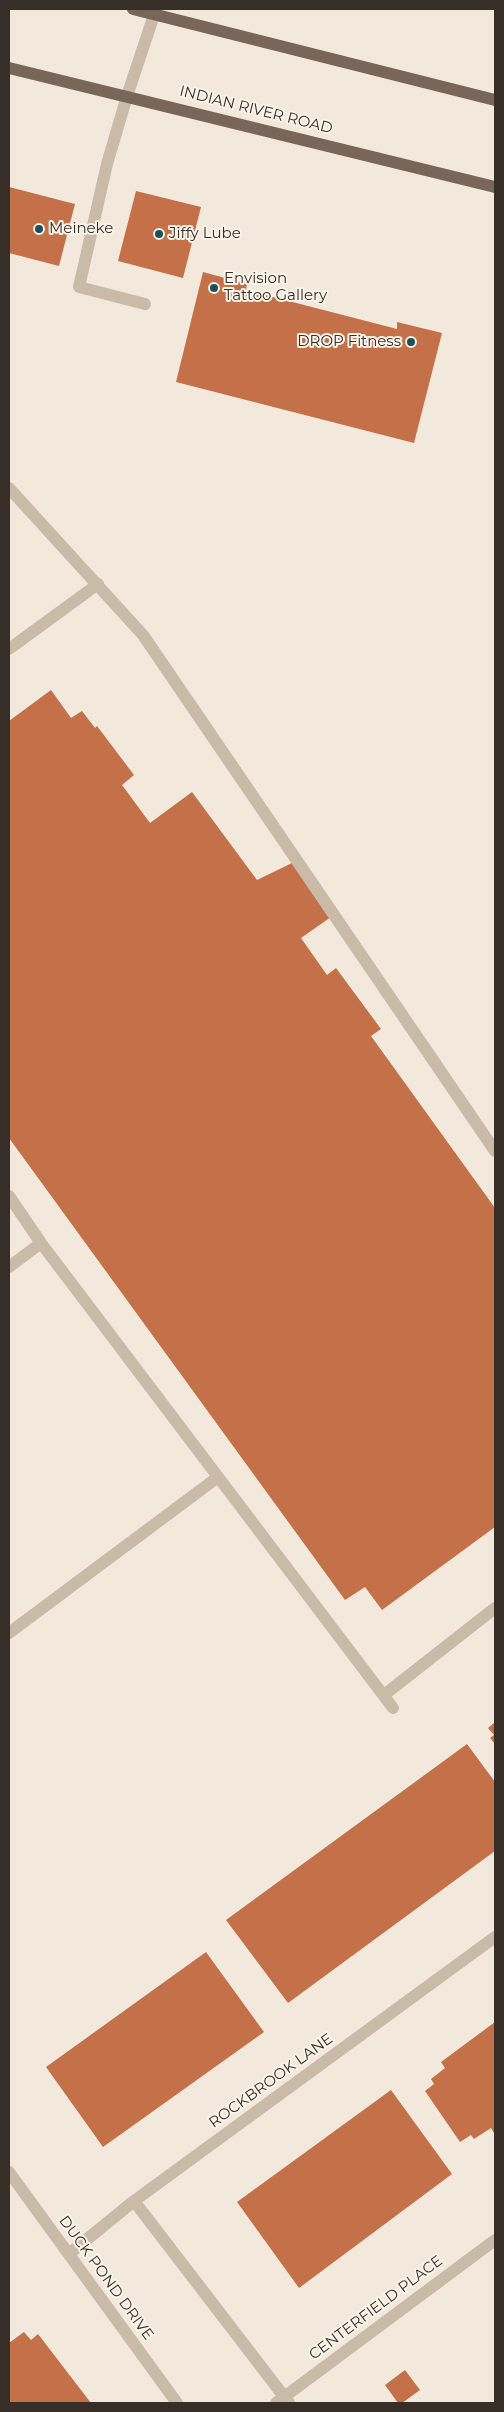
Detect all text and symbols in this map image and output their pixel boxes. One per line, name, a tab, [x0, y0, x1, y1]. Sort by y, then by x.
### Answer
street label: INDIAN RIVER ROAD	[178, 82, 334, 138]
place label: Meineke	[49, 220, 113, 238]
marker: Meineke	[33, 223, 45, 235]
place label: Jiffy Lube	[169, 225, 241, 243]
marker: Jiffy Lube	[153, 228, 165, 240]
place label: Envision Tattoo Gallery	[224, 270, 327, 305]
marker: Envision Tattoo Gallery	[208, 282, 220, 294]
place label: DROP Fitness	[297, 333, 401, 351]
marker: DROP Fitness	[405, 336, 417, 348]
street label: ROCKBROOK LANE	[206, 2030, 336, 2132]
street label: DUCK POND DRIVE	[55, 2212, 157, 2344]
street label: CENTERFIELD PLACE	[306, 2252, 446, 2364]

